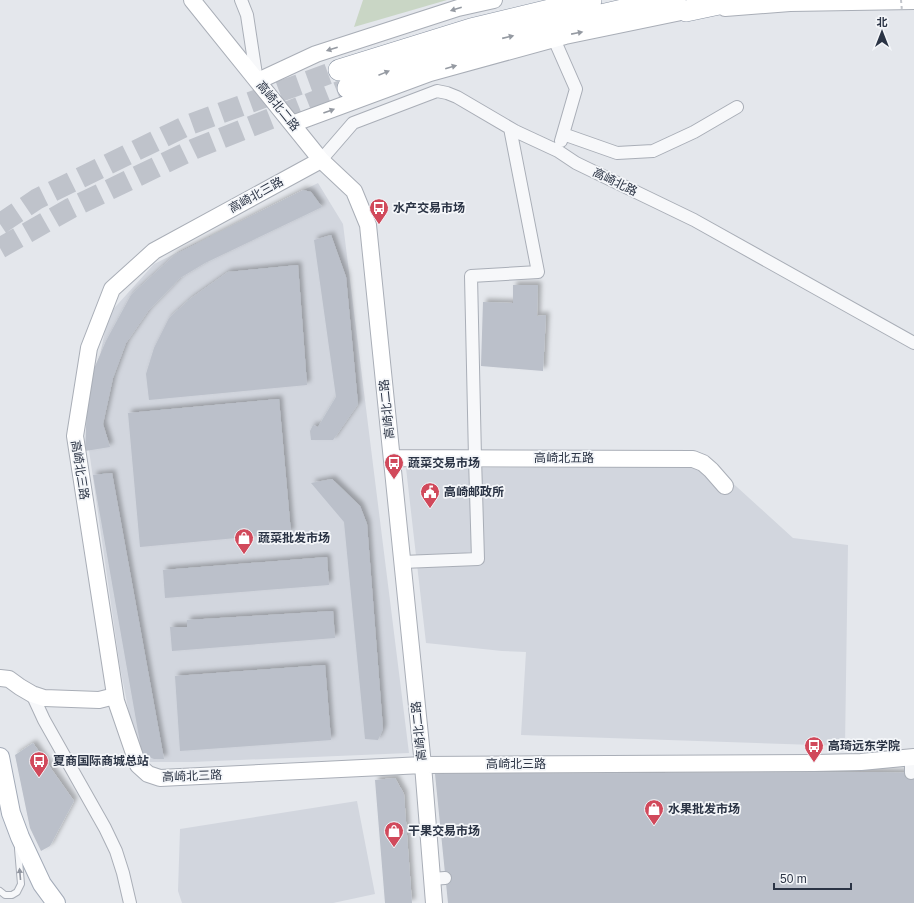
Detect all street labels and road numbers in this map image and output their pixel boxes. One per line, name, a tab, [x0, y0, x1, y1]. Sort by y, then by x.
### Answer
street label: 高崎北二路	[254, 78, 302, 134]
street label: 高崎北路	[590, 165, 640, 199]
street label: 高崎北三路	[226, 174, 286, 216]
street label: 高崎北二路	[377, 378, 397, 440]
street label: 高崎北三路	[68, 439, 92, 501]
street label: 高崎北五路	[534, 451, 594, 465]
street label: 高崎北二路	[409, 700, 429, 762]
street label: 高崎北三路	[486, 757, 546, 771]
street label: 高崎北三路	[162, 768, 222, 784]

